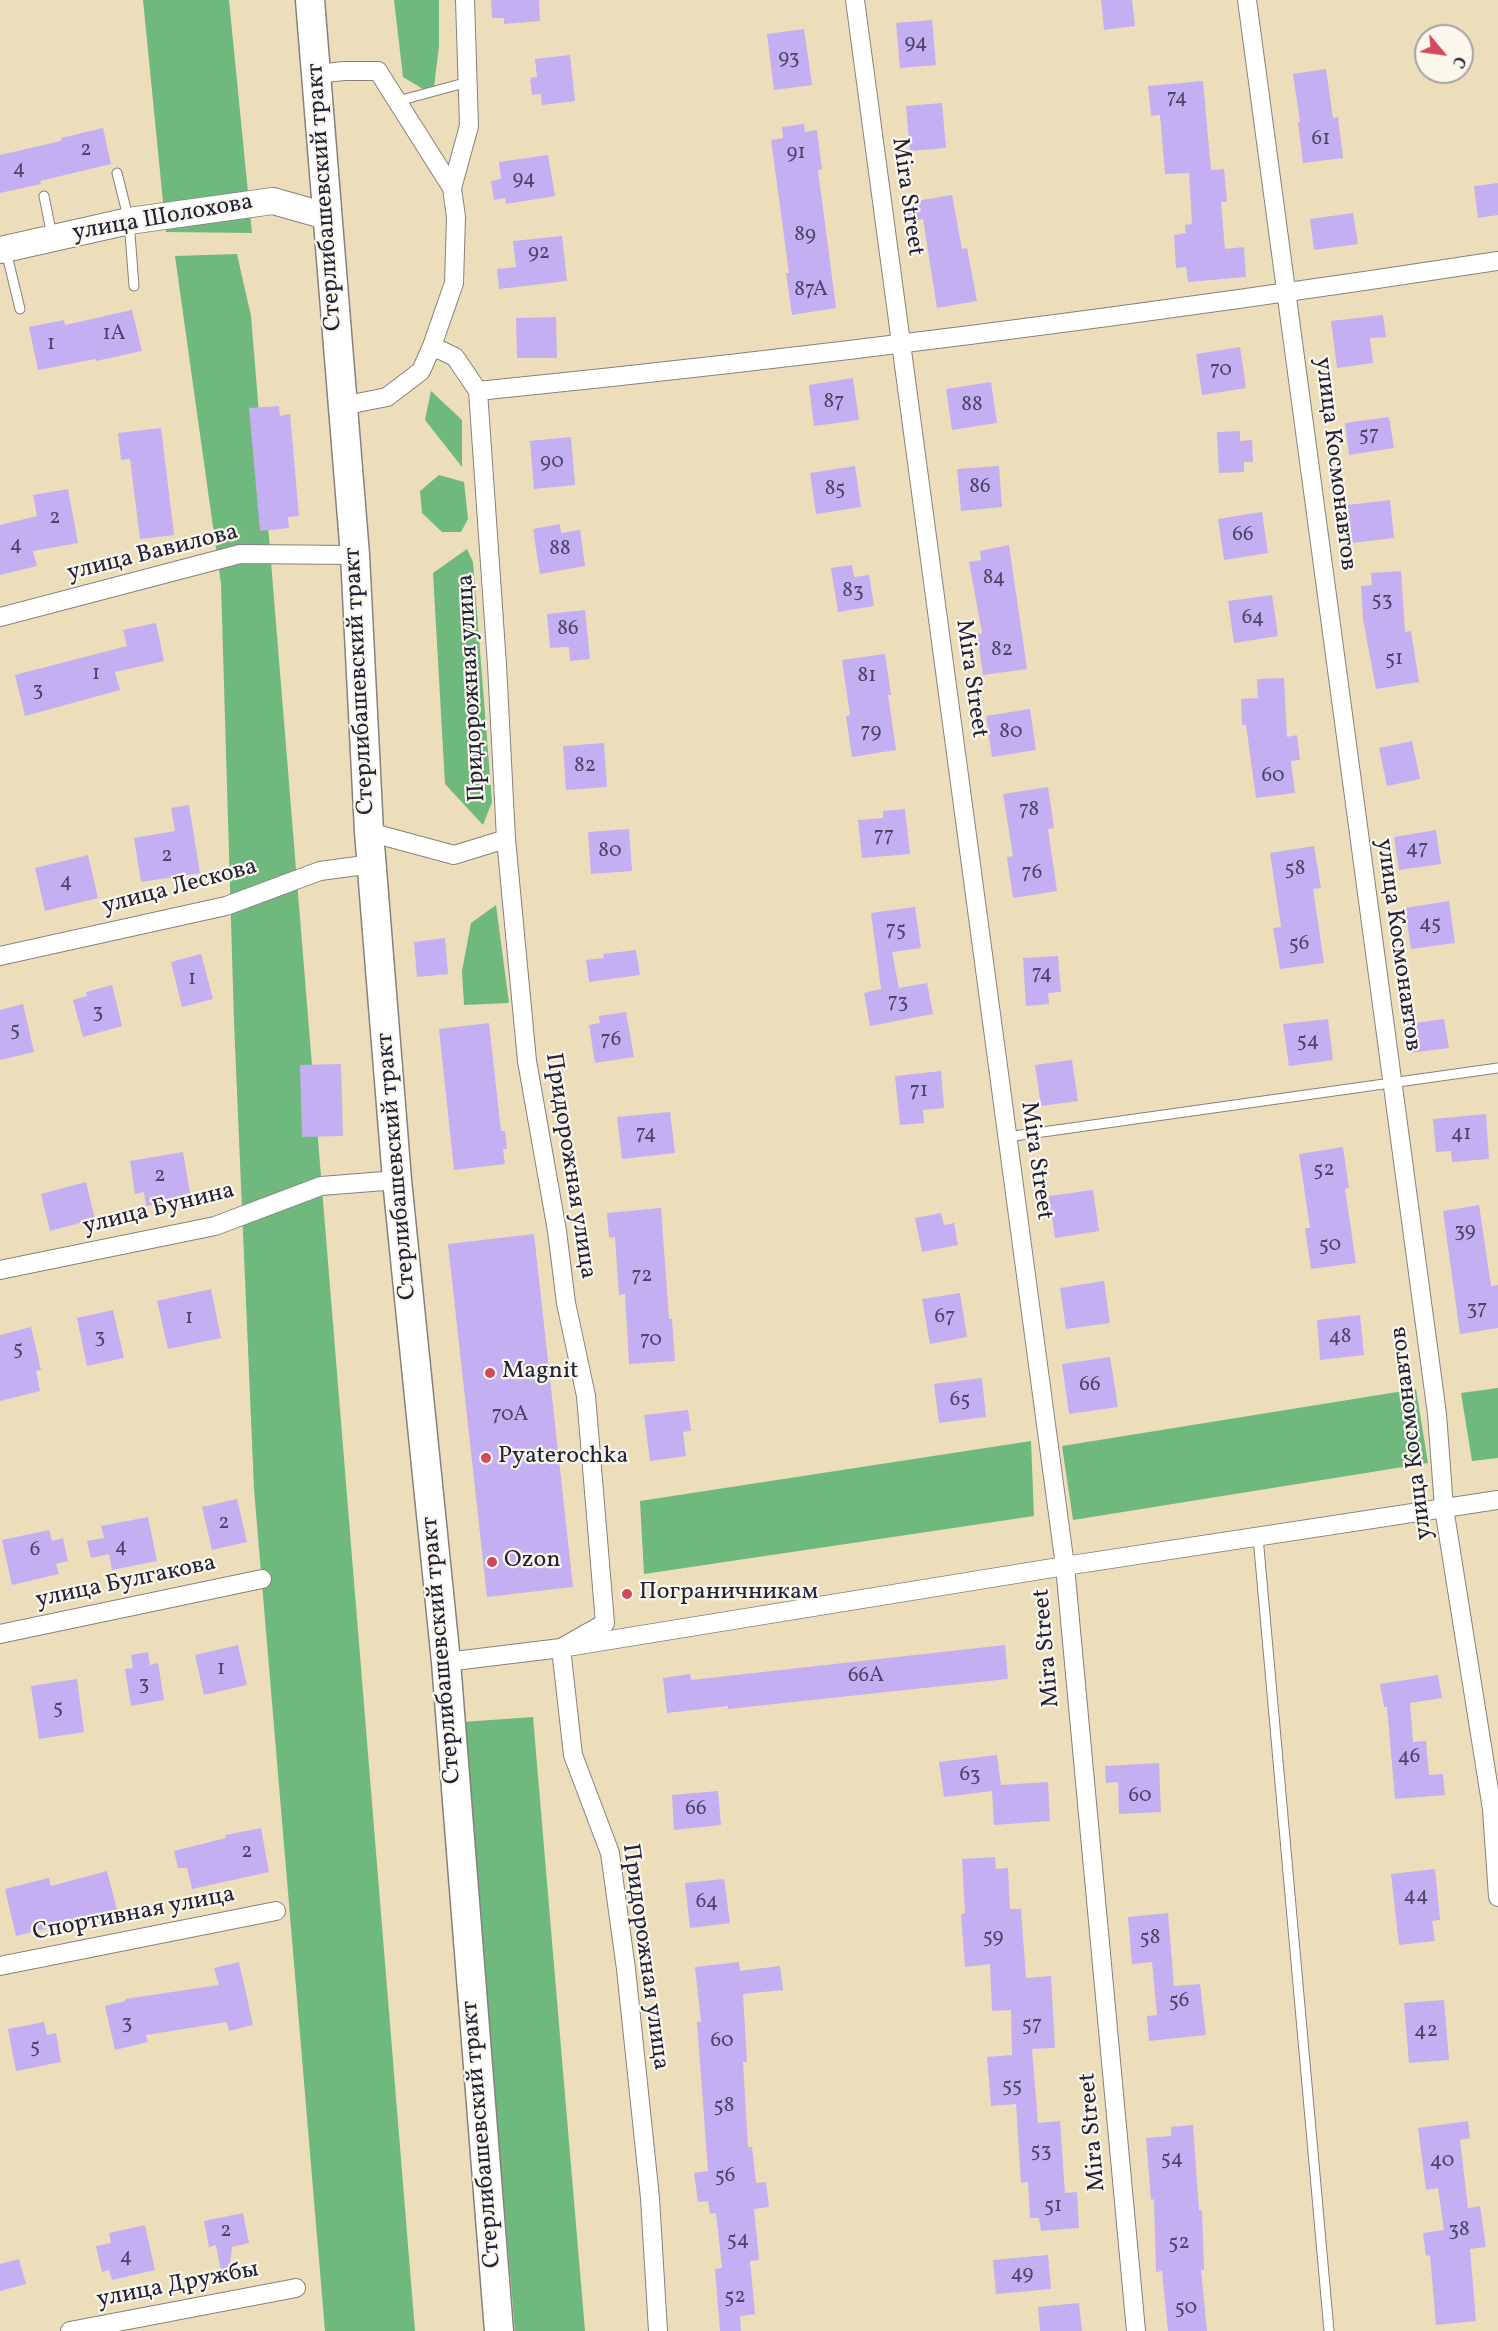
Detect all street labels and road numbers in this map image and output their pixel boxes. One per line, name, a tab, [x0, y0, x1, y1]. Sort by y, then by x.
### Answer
street label: Стерлибашевский тракт	[302, 62, 350, 332]
street label: Mira Street	[883, 136, 929, 258]
street label: улица Шолохова	[70, 189, 256, 249]
street label: улица Космонавтов	[1307, 356, 1361, 572]
street label: улица Вавилова	[64, 519, 242, 589]
street label: Стерлибашевский тракт	[340, 546, 382, 816]
street label: Придорожная улица	[453, 573, 493, 803]
street label: Mira Street	[947, 618, 993, 740]
street label: улица Космонавтов	[1368, 837, 1426, 1053]
street label: улица Лескова	[99, 853, 261, 923]
street label: Стерлибашевский тракт	[372, 1031, 424, 1301]
street label: Придорожная улица	[537, 1051, 601, 1281]
street label: Mira Street	[1012, 1100, 1058, 1222]
street label: улица Бунина	[80, 1177, 238, 1243]
street label: улица Космонавтов	[1386, 1325, 1440, 1541]
street label: Стерлибашевский тракт	[417, 1515, 469, 1785]
street label: улица Булгакова	[33, 1550, 219, 1616]
street label: Mira Street	[1028, 1587, 1068, 1709]
street label: Придорожная улица	[614, 1842, 674, 2072]
street label: Спортивная улица	[30, 1881, 238, 1949]
street label: Стерлибашевский тракт	[457, 1999, 509, 2269]
street label: Mira Street	[1074, 2071, 1114, 2193]
street label: улица Дружбы	[95, 2256, 261, 2316]

